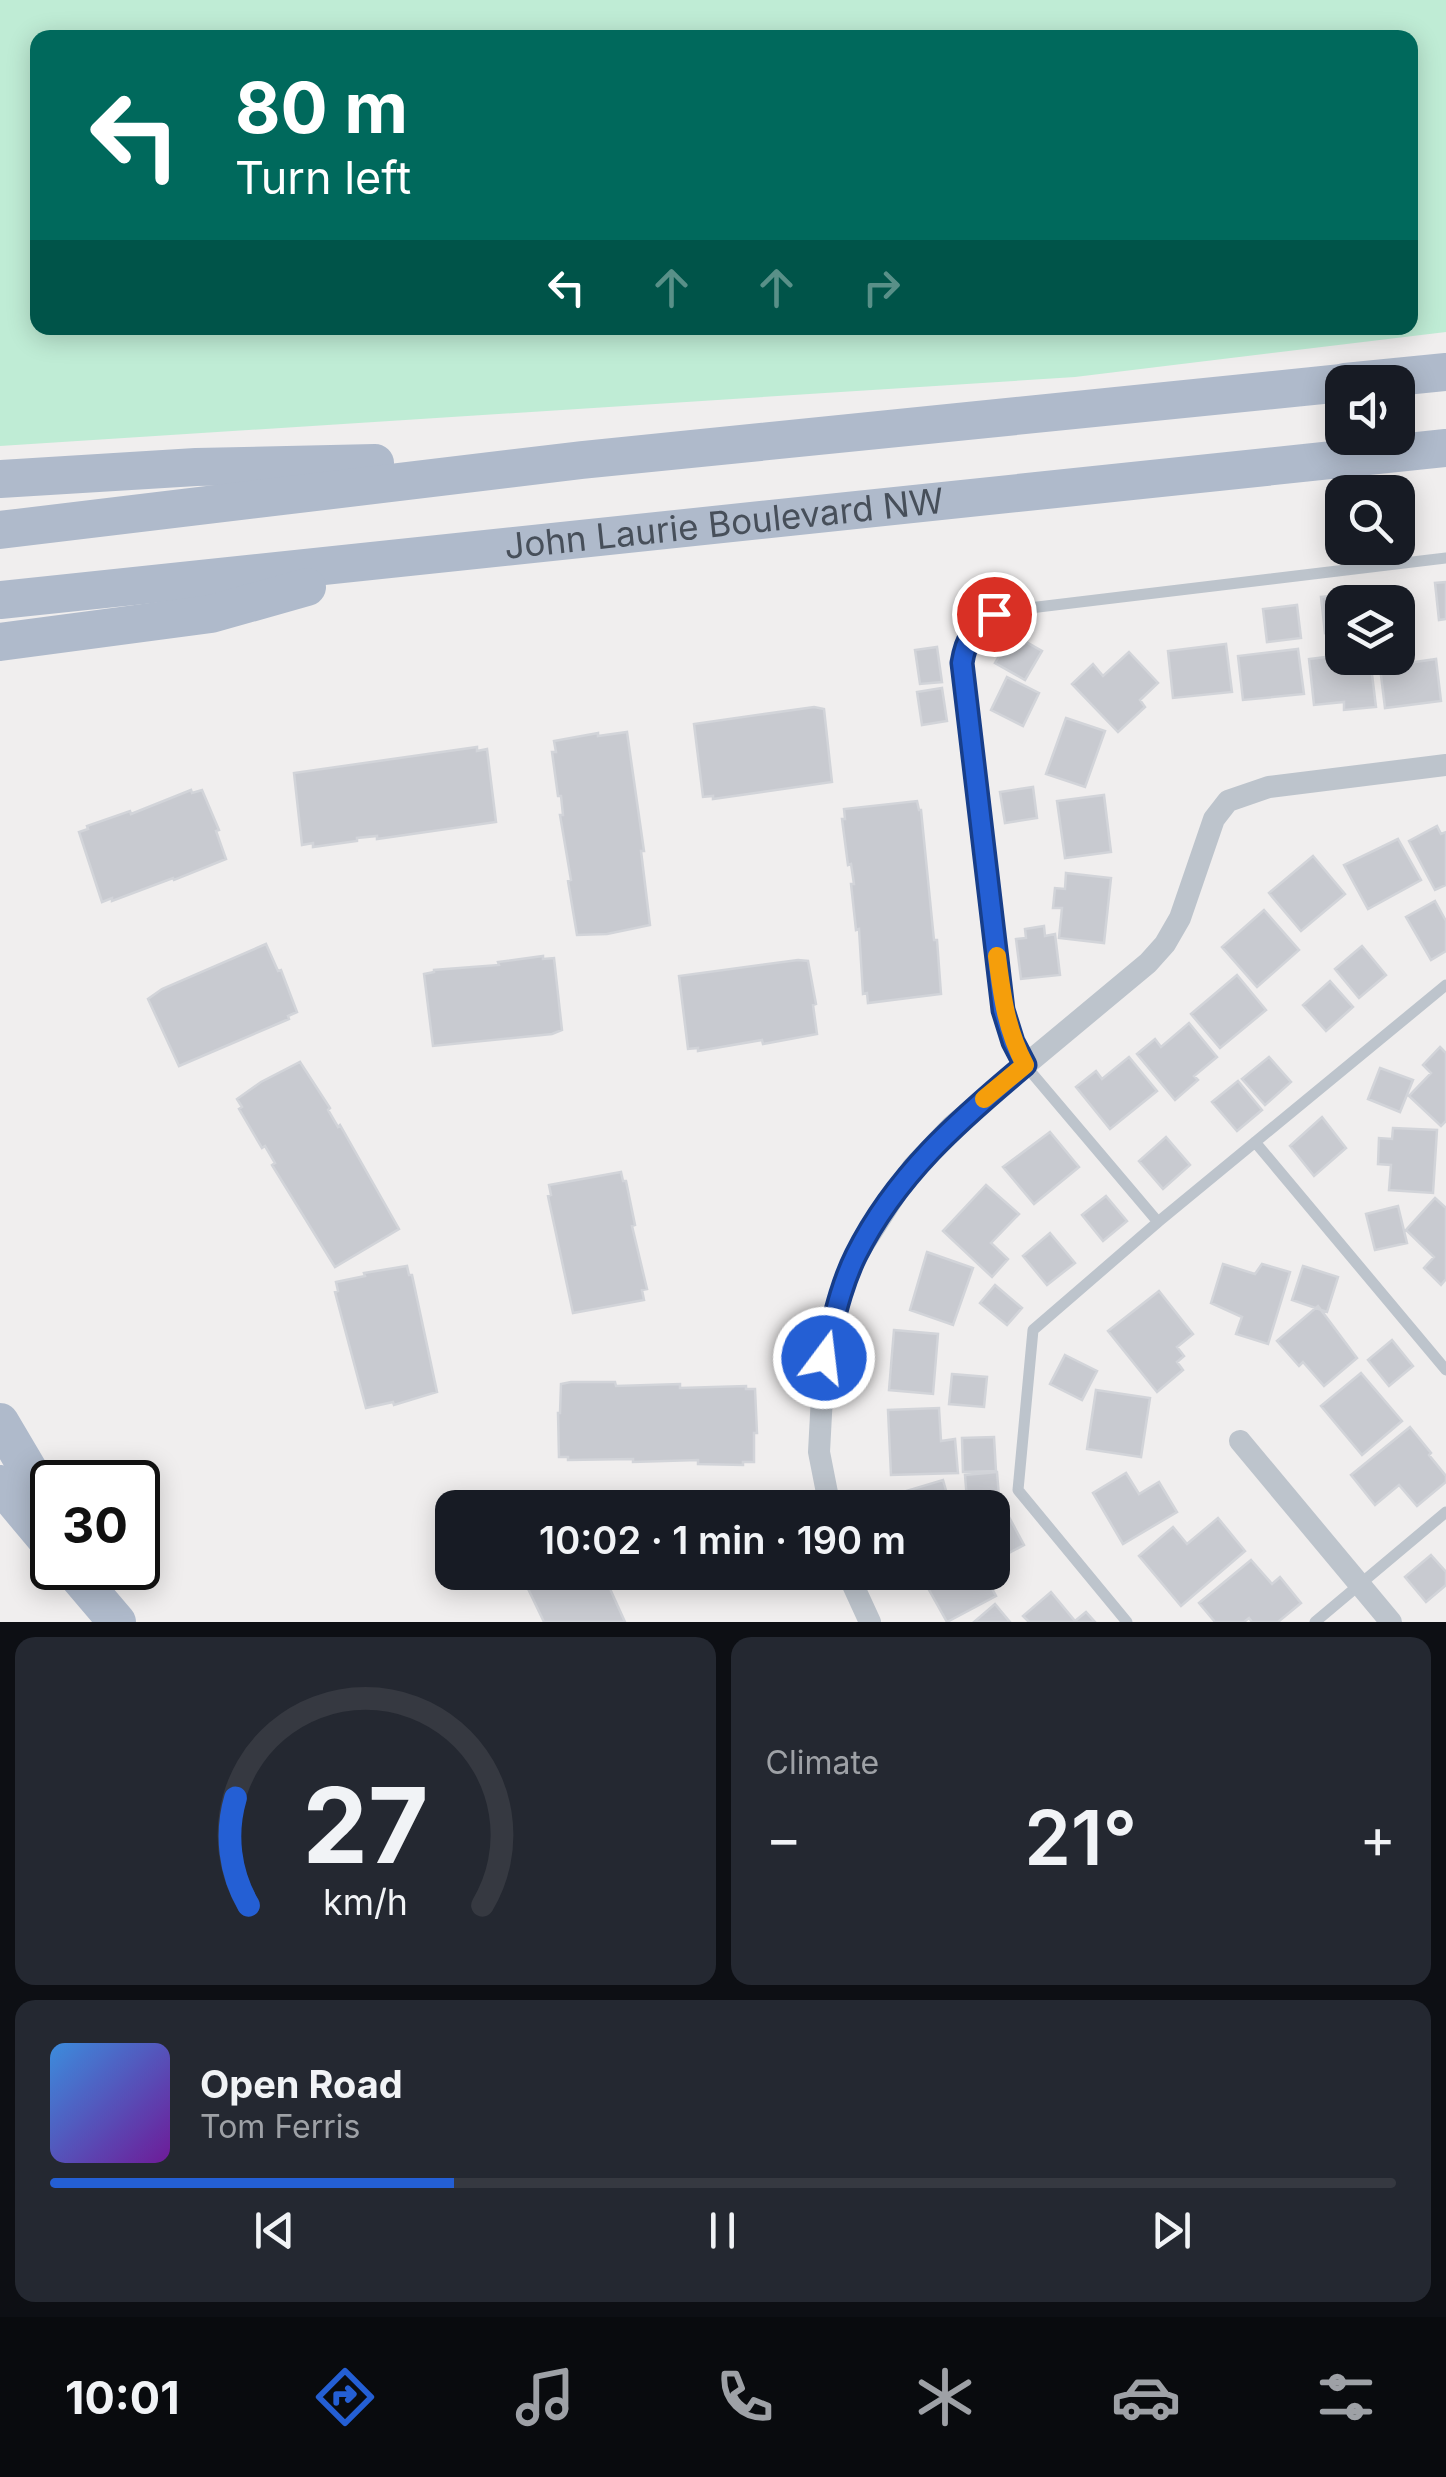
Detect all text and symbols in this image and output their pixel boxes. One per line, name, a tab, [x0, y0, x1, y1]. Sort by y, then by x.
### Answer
text: 80 m	[235, 65, 408, 150]
icon: left	[70, 70, 200, 200]
text: Turn left	[235, 150, 411, 205]
icon: left	[539, 260, 594, 315]
icon: ahead	[644, 260, 699, 315]
icon: ahead	[749, 260, 804, 315]
icon: right	[854, 260, 909, 315]
map controls	[1325, 365, 1415, 675]
button: sound	[1325, 365, 1415, 455]
button: search	[1325, 475, 1415, 565]
street label: John Laurie Boulevard NW	[502, 479, 946, 567]
pin	[952, 572, 1037, 657]
button: layers	[1325, 585, 1415, 675]
icon: arrive	[967, 587, 1022, 642]
position arrow	[772, 1306, 876, 1410]
speed limit sign: 30	[30, 1460, 160, 1590]
text: 10:02 · 1 min · 190 m	[539, 1517, 906, 1563]
text: Climate	[766, 1743, 879, 1782]
text: 27	[302, 1762, 428, 1888]
text: 21°	[1024, 1792, 1137, 1883]
text: −	[766, 1805, 802, 1871]
text: +	[1360, 1805, 1396, 1871]
text: km/h	[323, 1880, 408, 1924]
text: Open Road	[200, 2061, 403, 2107]
text: Tom Ferris	[200, 2107, 360, 2146]
icon: previous	[247, 2203, 302, 2258]
icon: pause	[695, 2203, 750, 2258]
icon: next	[1144, 2203, 1199, 2258]
icon: directions	[310, 2362, 380, 2432]
icon: music	[510, 2362, 580, 2432]
icon: phone	[710, 2362, 780, 2432]
icon: climate	[910, 2362, 980, 2432]
icon: car	[1111, 2362, 1181, 2432]
icon: filters	[1311, 2362, 1381, 2432]
text: 10:01	[65, 2370, 180, 2425]

